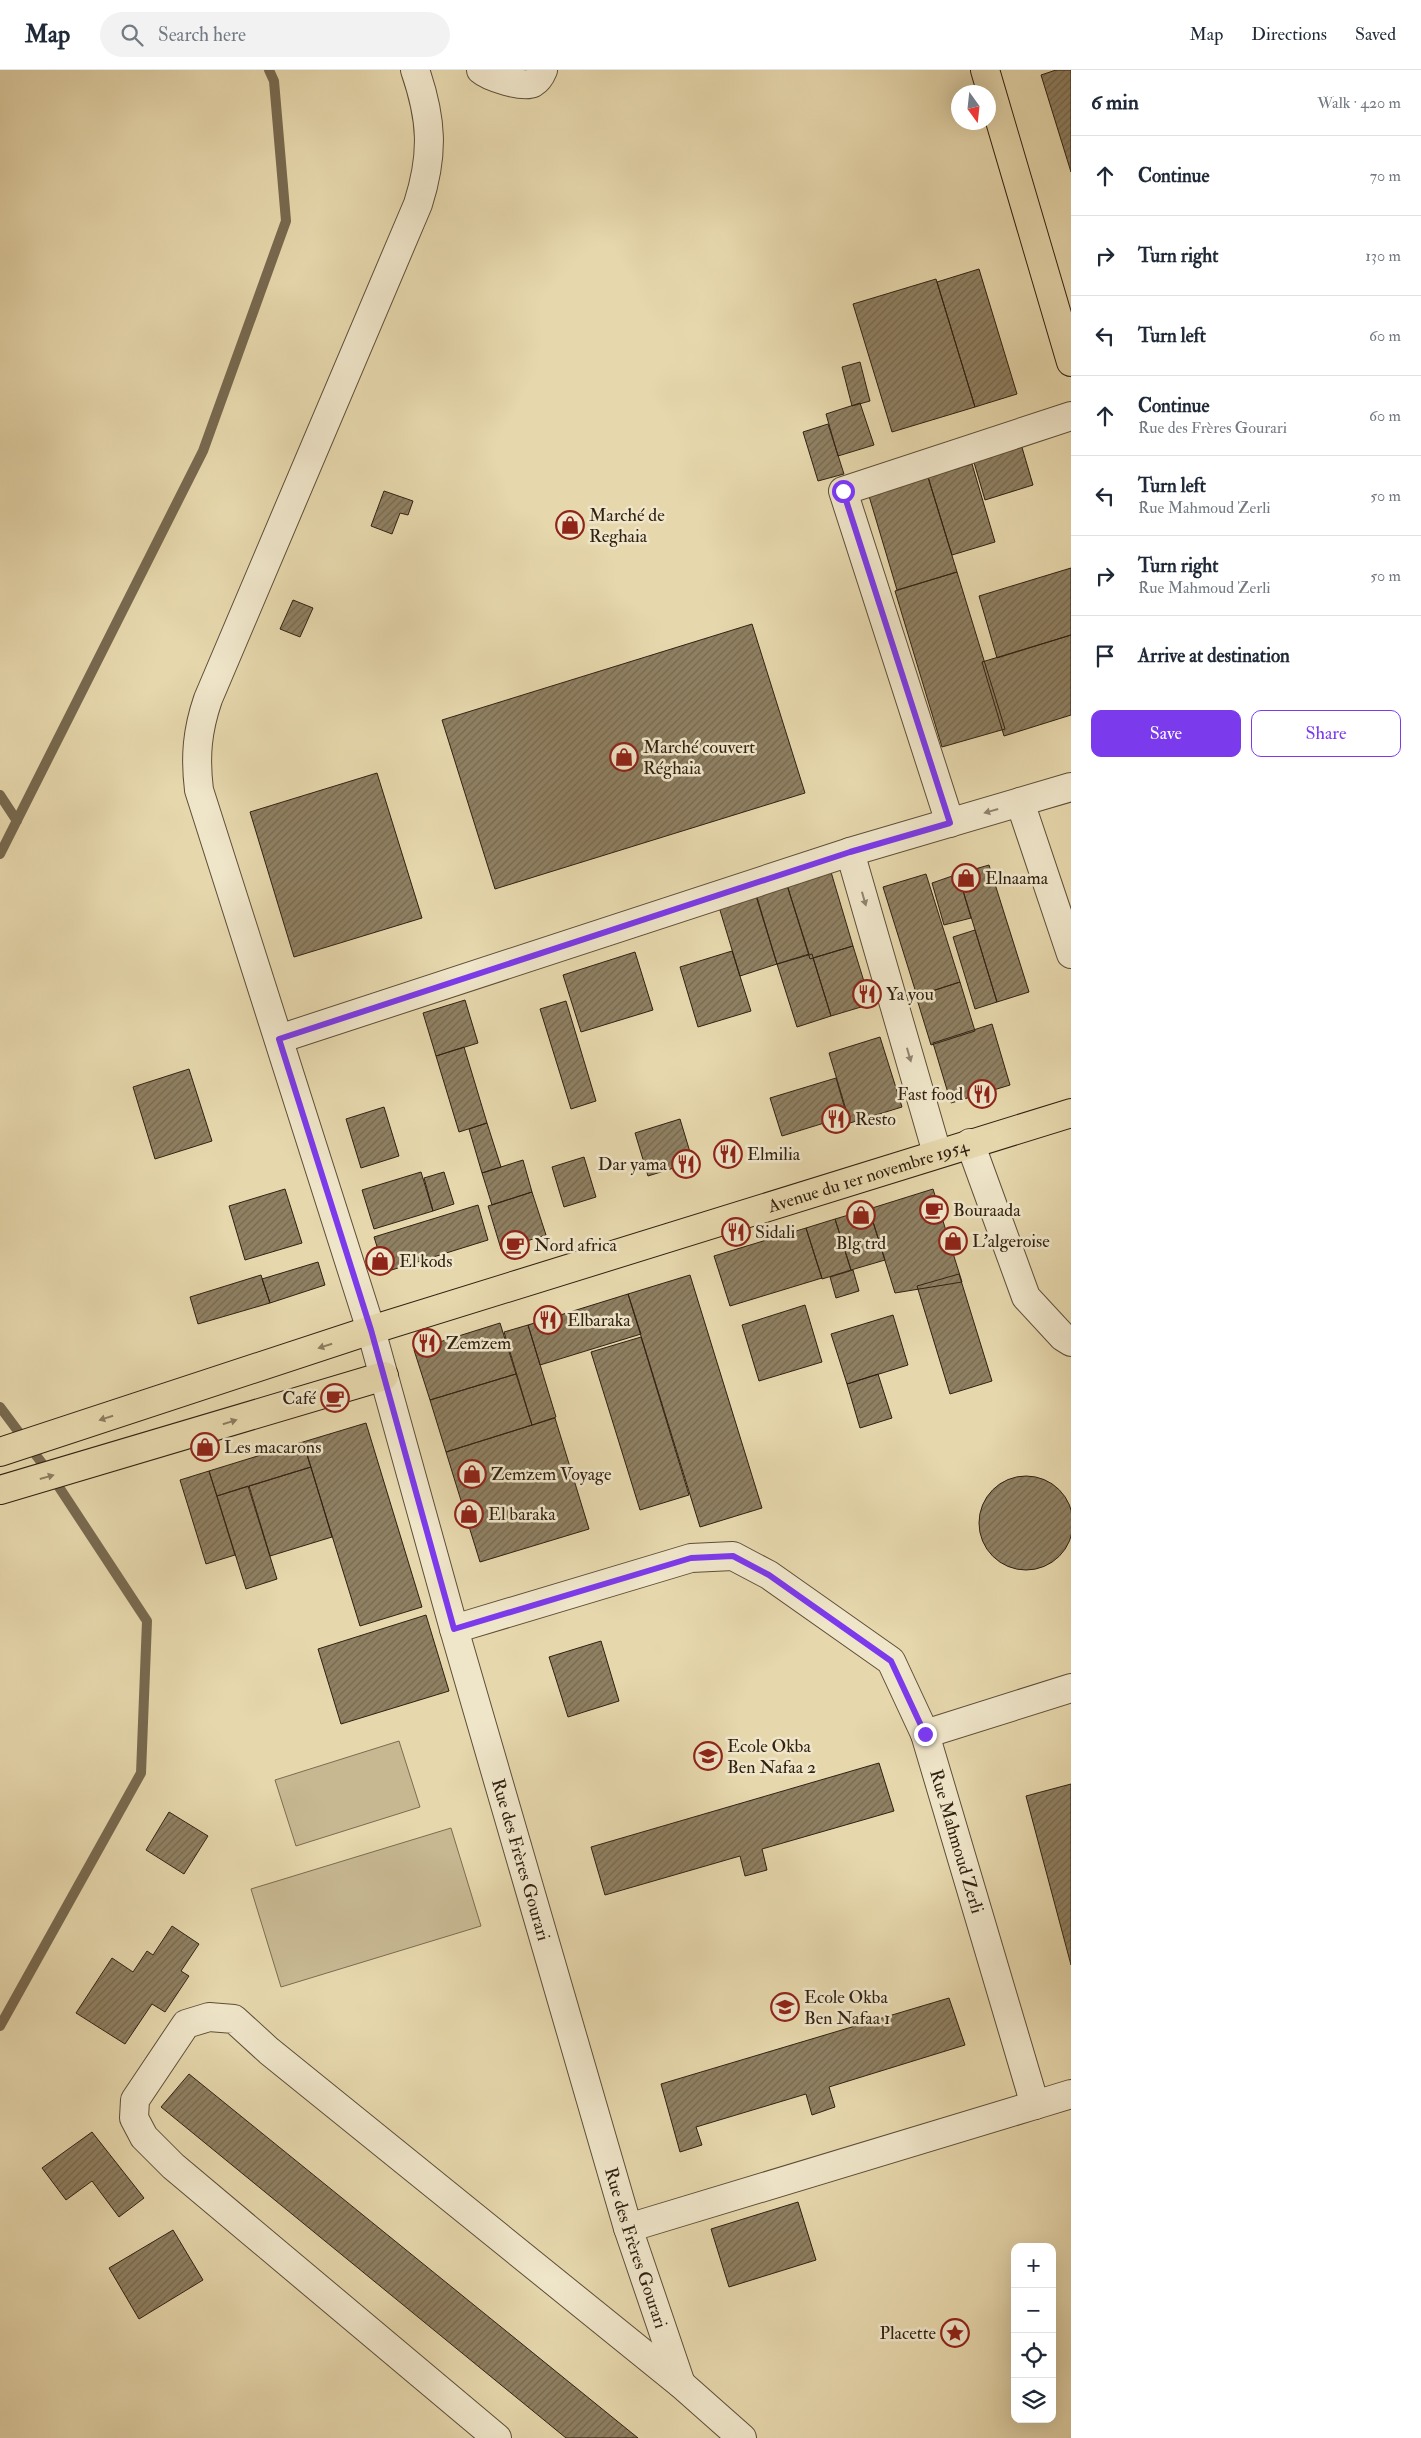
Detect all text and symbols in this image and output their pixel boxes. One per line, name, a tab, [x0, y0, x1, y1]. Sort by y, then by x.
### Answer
search box	[100, 12, 450, 57]
text: Map	[25, 19, 70, 50]
icon: search	[118, 21, 146, 49]
text: Search here	[158, 23, 246, 47]
text: Map	[1190, 23, 1223, 46]
text: Directions	[1251, 23, 1327, 46]
text: Saved	[1355, 23, 1396, 46]
north arrow	[951, 85, 996, 130]
text: 6 min	[1091, 89, 1139, 116]
text: Walk · 420 m	[1317, 93, 1401, 113]
icon: ahead	[1091, 162, 1119, 190]
text: Continue	[1138, 164, 1209, 188]
text: 70 m	[1370, 166, 1401, 186]
icon: right	[1091, 242, 1119, 270]
text: Turn right	[1138, 244, 1218, 268]
text: 130 m	[1365, 246, 1401, 266]
icon: left	[1091, 322, 1119, 350]
text: Turn left	[1138, 324, 1206, 348]
text: 60 m	[1369, 326, 1401, 346]
text: Continue	[1138, 394, 1209, 418]
icon: ahead	[1091, 402, 1119, 430]
text: 60 m	[1369, 406, 1401, 426]
text: Rue des Frères Gourari	[1138, 418, 1287, 438]
text: Turn left	[1138, 474, 1206, 498]
route start	[832, 480, 855, 503]
icon: left	[1091, 482, 1119, 510]
text: 50 m	[1370, 486, 1401, 506]
text: Rue Mahmoud Zerli	[1138, 498, 1271, 518]
place label: Marché de Reghaia	[589, 504, 665, 548]
shop icon: Marché de Reghaia	[555, 510, 585, 540]
text: Turn right	[1138, 554, 1218, 578]
icon: right	[1091, 562, 1119, 590]
text: 50 m	[1370, 566, 1401, 586]
text: Rue Mahmoud Zerli	[1138, 578, 1271, 598]
icon: arrive	[1091, 642, 1119, 670]
text: Arrive at destination	[1138, 644, 1290, 668]
button: Save	[1091, 710, 1241, 757]
button: Share	[1251, 710, 1401, 757]
place label: Marché couvert Réghaia	[643, 736, 755, 780]
shop icon: Marché couvert Réghaia	[609, 742, 639, 772]
one-way arrow	[983, 807, 998, 815]
shop icon: Elnaama	[951, 863, 981, 893]
place label: Elnaama	[985, 867, 1049, 890]
one-way arrow	[860, 891, 868, 906]
restaurant icon: Ya you	[852, 979, 882, 1009]
place label: Ya you	[886, 983, 934, 1006]
one-way arrow	[905, 1048, 913, 1063]
restaurant icon: Fast food	[967, 1079, 997, 1109]
place label: Fast food	[897, 1083, 963, 1106]
restaurant icon: Resto	[821, 1104, 851, 1134]
place label: Resto	[855, 1108, 896, 1131]
street label: Avenue du 1er novembre 1954	[764, 1134, 973, 1219]
restaurant icon: Elmilia	[713, 1139, 743, 1169]
place label: Elmilia	[747, 1143, 801, 1166]
restaurant icon: Dar yama	[671, 1149, 701, 1179]
place label: Dar yama	[598, 1153, 668, 1176]
cafe icon: Bouraada	[919, 1195, 949, 1225]
place label: Bouraada	[953, 1199, 1021, 1222]
shop icon: Blg trd	[846, 1200, 876, 1230]
restaurant icon: Sidali	[721, 1217, 751, 1247]
place label: Sidali	[755, 1221, 796, 1244]
shop icon: L'algeroise	[938, 1226, 968, 1256]
cafe icon: Nord africa	[500, 1230, 530, 1260]
place label: L'algeroise	[972, 1230, 1050, 1253]
place label: Blg trd	[836, 1232, 886, 1255]
place label: Nord africa	[534, 1234, 618, 1257]
shop icon: El kods	[365, 1246, 395, 1276]
place label: El kods	[399, 1250, 452, 1273]
restaurant icon: Elbaraka	[533, 1305, 563, 1335]
place label: Elbaraka	[567, 1309, 631, 1332]
restaurant icon: Zemzem	[412, 1328, 442, 1358]
place label: Zemzem	[446, 1332, 511, 1355]
one-way arrow	[317, 1342, 332, 1350]
cafe icon: Café	[320, 1383, 350, 1413]
place label: Café	[282, 1387, 316, 1410]
one-way arrow	[98, 1414, 113, 1422]
one-way arrow	[223, 1418, 238, 1426]
shop icon: Les macarons	[190, 1432, 220, 1462]
place label: Les macarons	[224, 1436, 321, 1459]
shop icon: Zemzem Voyage	[457, 1459, 487, 1489]
place label: Zemzem Voyage	[491, 1463, 612, 1486]
one-way arrow	[39, 1472, 54, 1480]
shop icon: El baraka	[454, 1499, 484, 1529]
place label: El baraka	[488, 1503, 556, 1526]
route end	[914, 1723, 937, 1746]
place label: Ecole Okba Ben Nafaa 2	[727, 1735, 816, 1779]
school or university icon: Ecole Okba Ben Nafaa 2	[693, 1741, 723, 1771]
street label: Rue Mahmoud Zerli	[924, 1767, 989, 1917]
street label: Rue des Frères Gourari	[486, 1776, 555, 1944]
place label: Ecole Okba Ben Nafaa 1	[804, 1986, 890, 2030]
school or university icon: Ecole Okba Ben Nafaa 1	[770, 1992, 800, 2022]
street label: Rue des Frères Gourari	[599, 2165, 672, 2332]
map controls	[1011, 2243, 1056, 2423]
button: +	[1011, 2243, 1056, 2288]
button: −	[1011, 2288, 1056, 2333]
place icon: Placette	[940, 2318, 970, 2348]
place label: Placette	[879, 2322, 936, 2345]
button: locate	[1011, 2333, 1056, 2378]
button: layers	[1011, 2378, 1056, 2423]

